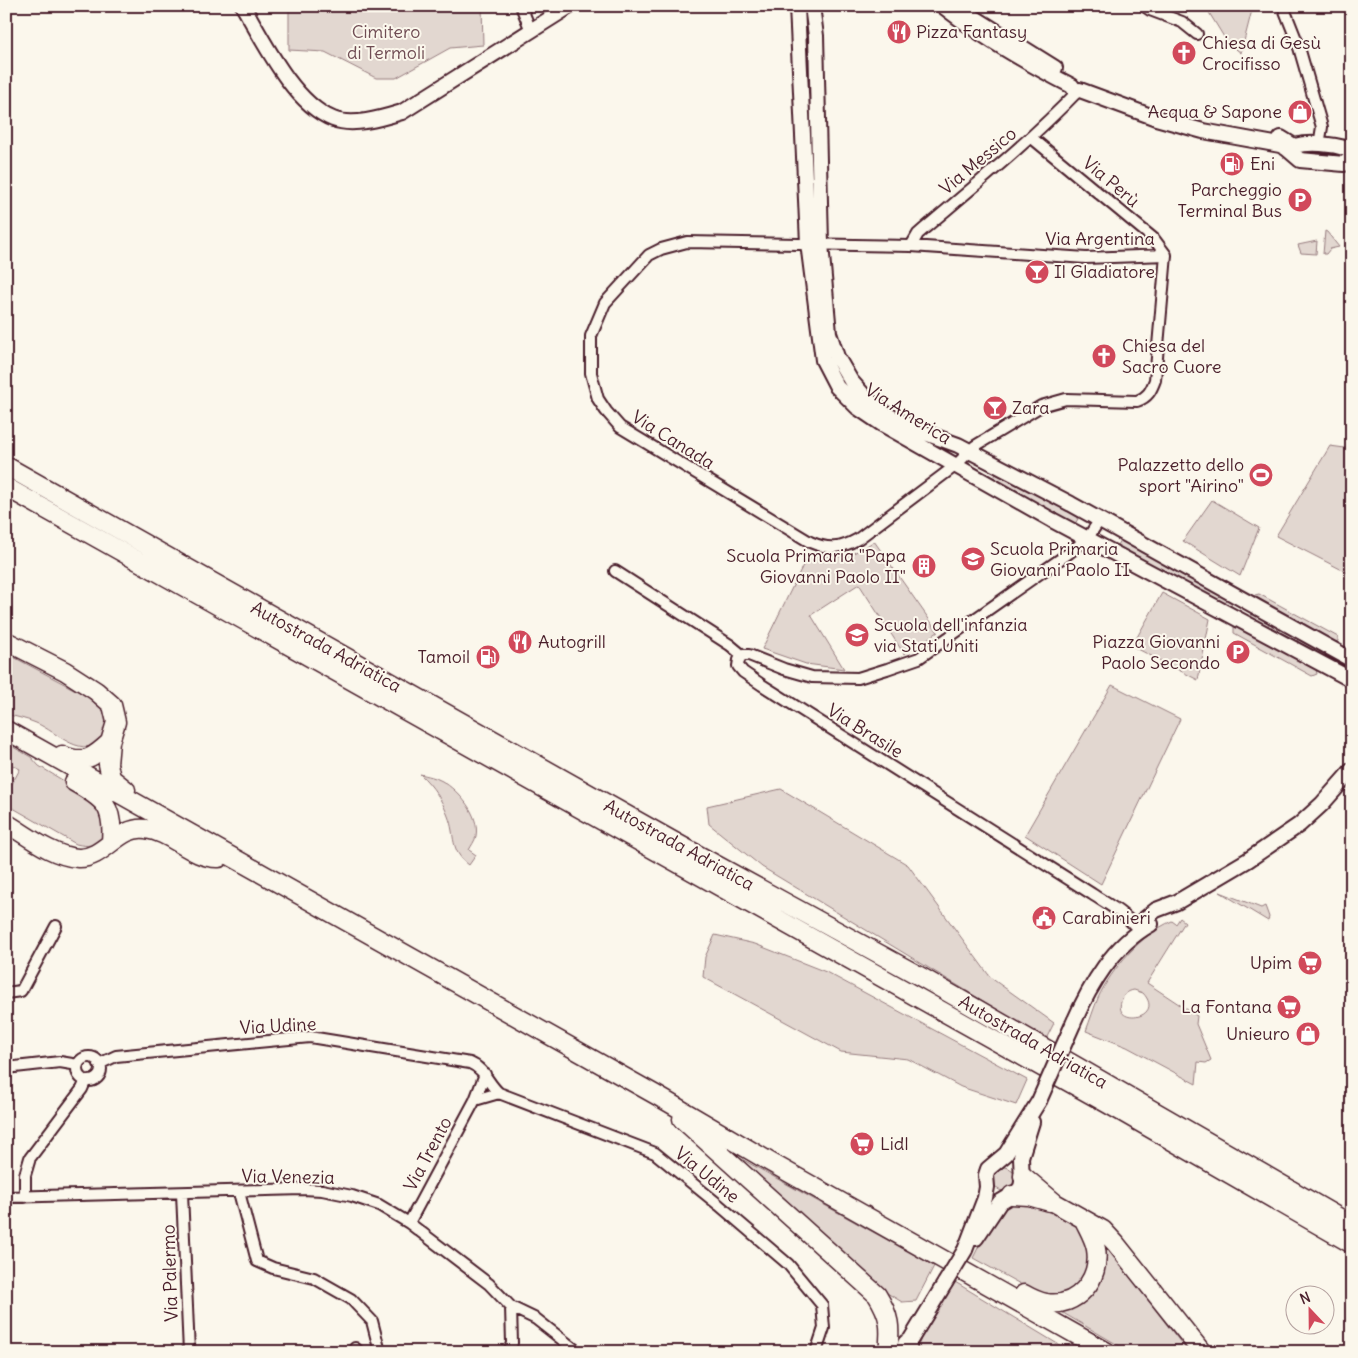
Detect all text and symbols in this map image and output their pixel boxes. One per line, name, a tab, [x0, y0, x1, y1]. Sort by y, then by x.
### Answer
restaurant icon: Pizza Fantasy	[886, 19, 912, 45]
park label: Cimitero di Termoli	[347, 20, 425, 64]
place label: Pizza Fantasy	[916, 20, 1027, 43]
place label: Chiesa di Gesù Crocifisso	[1202, 31, 1321, 75]
church icon: Chiesa di Gesù Crocifisso	[1171, 40, 1197, 66]
shop icon: Acqua & Sapone	[1287, 99, 1313, 125]
place label: Acqua & Sapone	[1148, 100, 1282, 123]
street label: Via Messico	[934, 122, 1021, 199]
street label: Via Perù	[1078, 151, 1145, 212]
fuel station icon: Eni	[1219, 151, 1245, 177]
place label: Eni	[1250, 152, 1275, 175]
place label: Parcheggio Terminal Bus	[1177, 178, 1282, 222]
parking icon: Parcheggio Terminal Bus	[1287, 187, 1313, 213]
street label: Via Argentina	[1045, 227, 1155, 250]
bar icon: Il Gladiatore	[1024, 259, 1050, 285]
place label: Il Gladiatore	[1054, 260, 1155, 283]
place label: Chiesa del Sacro Cuore	[1122, 334, 1222, 378]
church icon: Chiesa del Sacro Cuore	[1091, 343, 1117, 369]
street label: Via America	[861, 378, 956, 449]
bar icon: Zara	[982, 395, 1008, 421]
place label: Zara	[1012, 396, 1050, 419]
street label: Via Canada	[628, 405, 719, 474]
place label: Palazzetto dello sport "Airino"	[1118, 453, 1244, 497]
sports icon: Palazzetto dello sport "Airino"	[1248, 462, 1274, 488]
place label: Scuola Primaria Giovanni Paolo II	[990, 537, 1130, 581]
place label: Scuola Primaria "Papa Giovanni Paolo II"	[726, 544, 906, 588]
school or university icon: Scuola Primaria Giovanni Paolo II	[960, 546, 986, 572]
building icon: Scuola Primaria "Papa Giovanni Paolo II"	[911, 553, 937, 579]
street label: Autostrada Adriatica	[247, 596, 405, 697]
place label: Scuola dell'infanzia via Stati Uniti	[874, 613, 1028, 657]
school or university icon: Scuola dell'infanzia via Stati Uniti	[844, 622, 870, 648]
restaurant icon: Autogrill	[507, 629, 533, 655]
place label: Autogrill	[538, 630, 606, 653]
place label: Piazza Giovanni Paolo Secondo	[1092, 630, 1220, 674]
parking icon: Piazza Giovanni Paolo Secondo	[1225, 639, 1251, 665]
fuel station icon: Tamoil	[475, 644, 501, 670]
place label: Tamoil	[418, 645, 470, 668]
street label: Via Brasile	[823, 698, 907, 763]
street label: Autostrada Adriatica	[600, 794, 758, 895]
public building icon: Carabinieri	[1031, 905, 1057, 931]
place label: Carabinieri	[1062, 906, 1151, 929]
supermarket icon: Upim	[1297, 950, 1323, 976]
place label: Upim	[1250, 951, 1292, 974]
street label: Autostrada Adriatica	[955, 990, 1112, 1094]
supermarket icon: La Fontana	[1276, 994, 1302, 1020]
place label: La Fontana	[1181, 995, 1272, 1018]
street label: Via Udine	[239, 1012, 317, 1039]
shop icon: Unieuro	[1295, 1021, 1321, 1047]
place label: Unieuro	[1226, 1022, 1290, 1045]
street label: Via Trento	[398, 1113, 457, 1195]
supermarket icon: Lidl	[849, 1131, 875, 1157]
place label: Lidl	[880, 1132, 908, 1155]
street label: Via Udine	[670, 1142, 744, 1208]
street label: Via Venezia	[241, 1164, 335, 1189]
street label: Via Palermo	[156, 1224, 183, 1322]
north arrow	[1286, 1286, 1336, 1336]
text: N	[1297, 1288, 1313, 1308]

